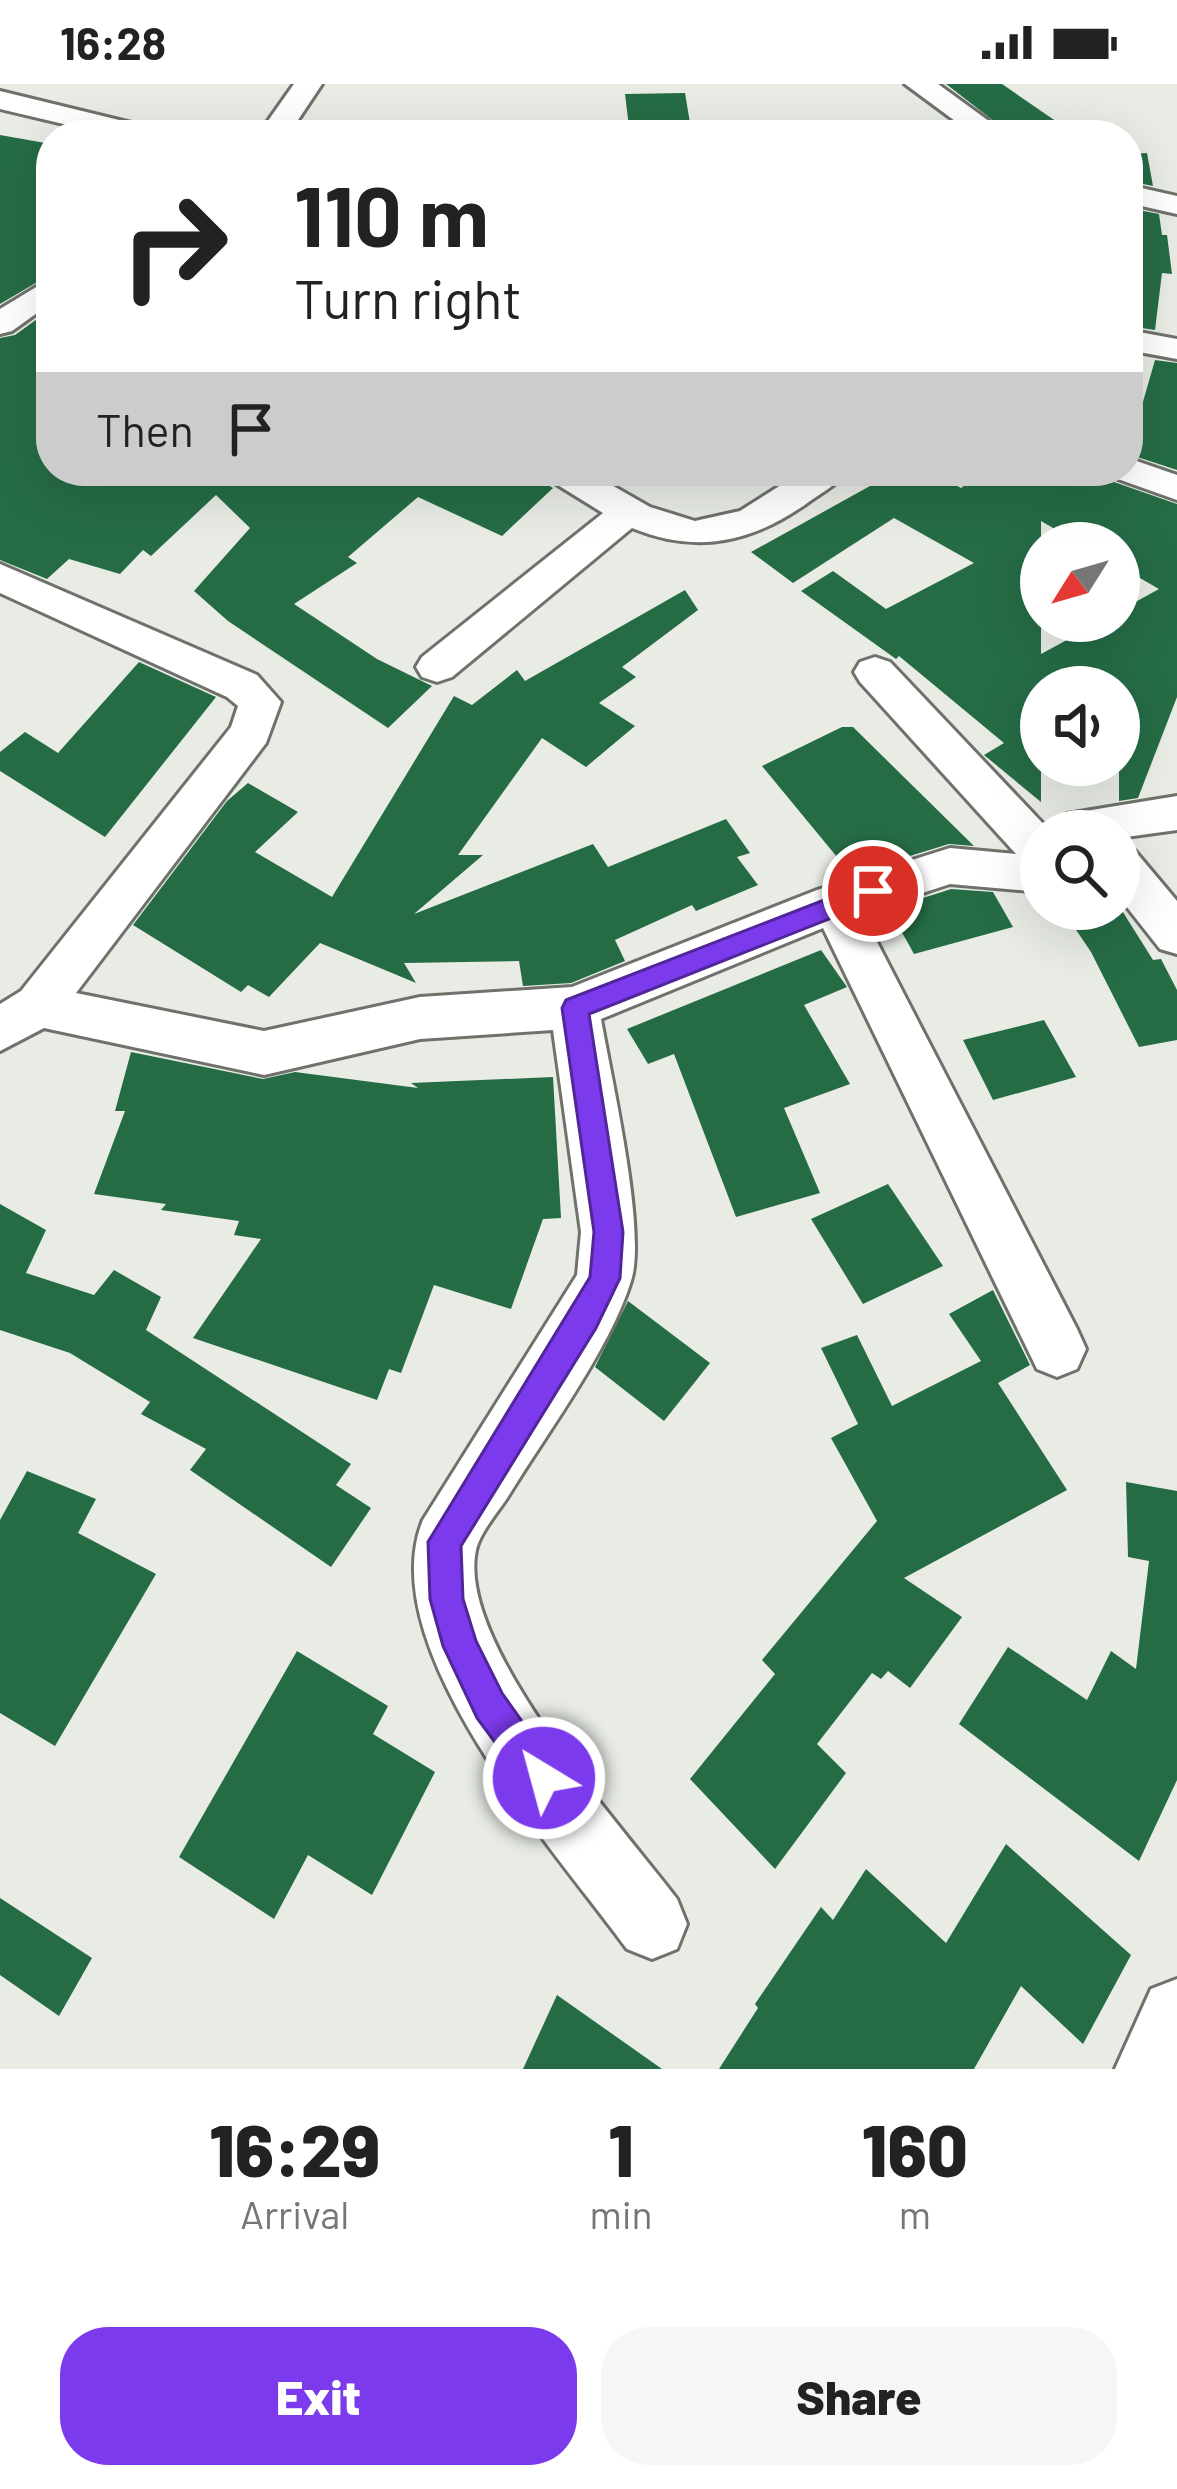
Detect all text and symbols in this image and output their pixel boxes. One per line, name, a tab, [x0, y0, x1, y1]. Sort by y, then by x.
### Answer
text: 16:28	[60, 15, 166, 69]
text: 110 m	[294, 163, 489, 264]
icon: right	[96, 168, 252, 324]
text: Turn right	[294, 265, 522, 330]
icon: arrive	[218, 396, 284, 462]
text: Then	[96, 402, 194, 456]
north arrow	[1020, 522, 1140, 642]
map controls	[1020, 522, 1140, 930]
button: sound	[1020, 666, 1140, 786]
button: search	[1020, 810, 1140, 930]
pin	[822, 840, 924, 942]
icon: arrive	[840, 858, 906, 924]
position arrow	[481, 1715, 607, 1841]
text: 16:29	[209, 2105, 380, 2191]
text: 1	[608, 2105, 634, 2191]
text: 160	[862, 2105, 968, 2191]
text: Arrival	[240, 2190, 349, 2237]
text: min	[589, 2190, 653, 2237]
text: m	[899, 2190, 931, 2237]
button: Exit	[60, 2327, 577, 2465]
button: Share	[601, 2327, 1117, 2465]

